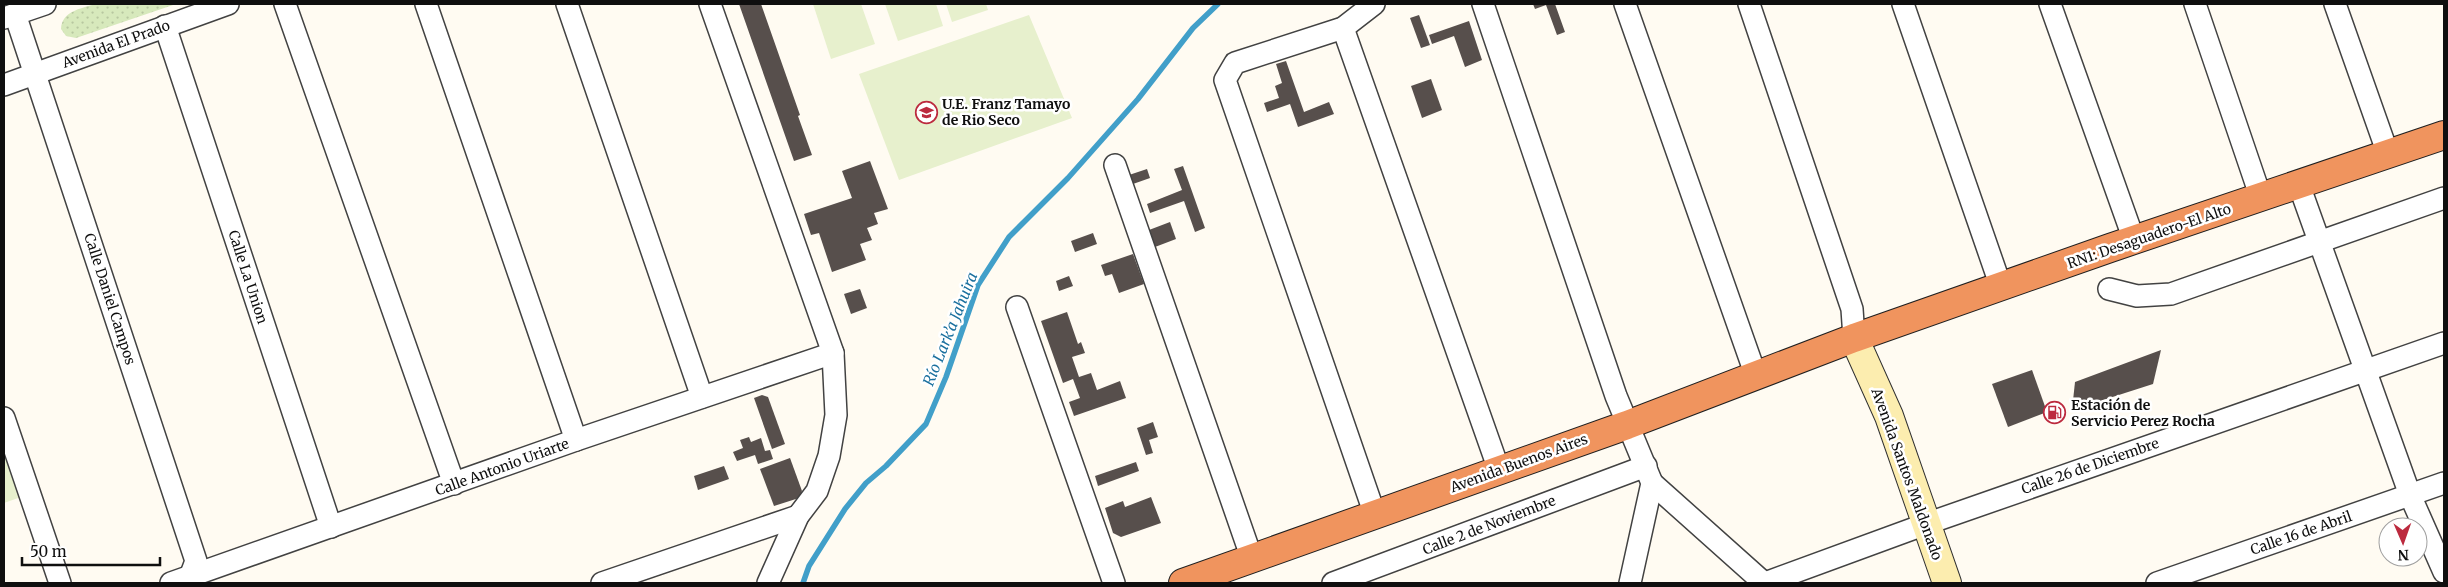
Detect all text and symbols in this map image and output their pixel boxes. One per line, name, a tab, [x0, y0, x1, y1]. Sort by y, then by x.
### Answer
street label: Avenida El Prado	[59, 16, 172, 72]
place label: U.E. Franz Tamayo de Rio Seco	[942, 95, 1070, 129]
school or university icon: U.E. Franz Tamayo de Rio Seco	[914, 100, 938, 124]
street label: RN1: Desaguadero-El Alto	[2065, 199, 2233, 273]
street label: Calle La Union	[224, 228, 272, 326]
street label: Calle Daniel Campos	[80, 231, 140, 367]
water label: Río Lark’a Jahuira	[919, 270, 981, 388]
street label: Avenida Santos Maldonado	[1867, 385, 1947, 563]
place label: Estación de Servicio Perez Rocha	[2071, 396, 2215, 430]
fuel station icon: Estación de Servicio Perez Rocha	[2043, 401, 2067, 425]
street label: Avenida Buenos Aires	[1447, 430, 1590, 497]
street label: Calle Antonio Uriarte	[433, 434, 571, 500]
street label: Calle 26 de Diciembre	[2019, 434, 2161, 498]
street label: Calle 2 de Noviembre	[1420, 491, 1558, 559]
street label: Calle 16 de Abril	[2248, 507, 2355, 559]
north arrow	[2378, 517, 2428, 567]
scale bar	[22, 534, 160, 566]
text: 50 m	[30, 542, 67, 561]
text: N	[2398, 546, 2409, 564]

